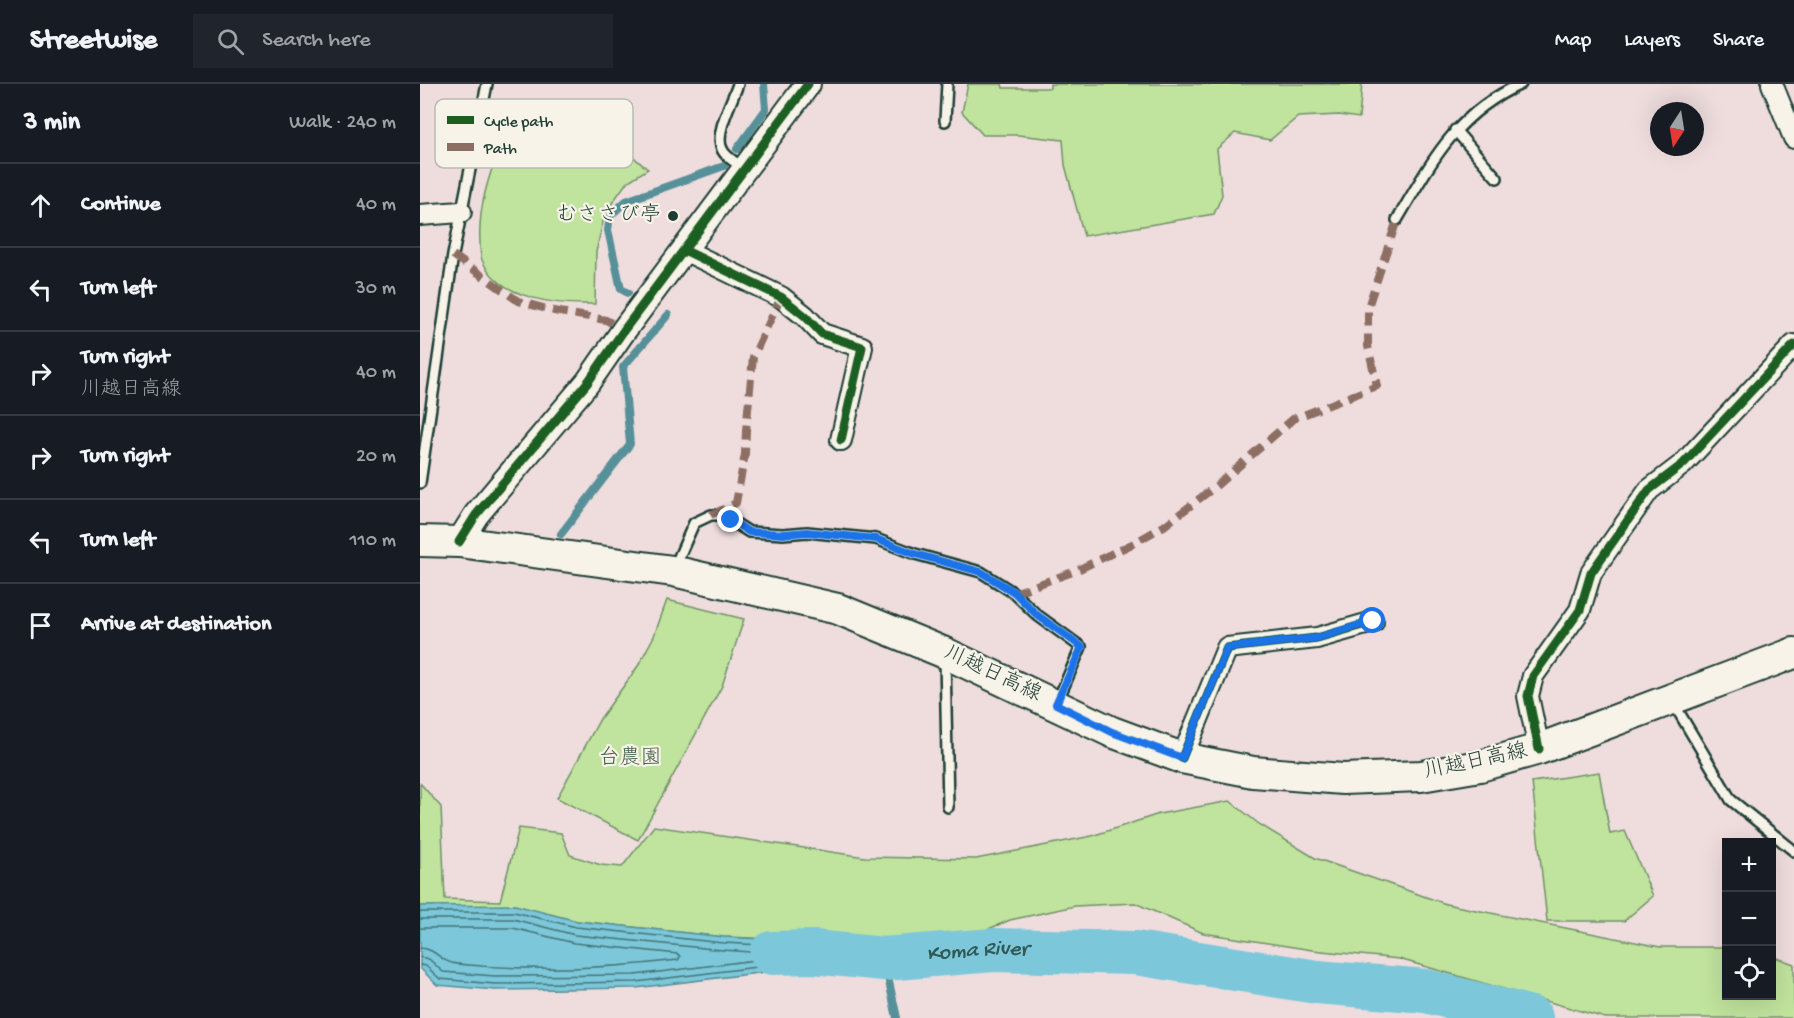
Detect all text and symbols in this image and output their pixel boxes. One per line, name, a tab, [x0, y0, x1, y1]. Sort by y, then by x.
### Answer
search box	[193, 14, 613, 68]
text: Streetwise	[30, 25, 157, 58]
icon: search	[214, 25, 247, 58]
text: Search here	[262, 28, 371, 54]
text: Map	[1555, 29, 1591, 54]
text: Layers	[1624, 29, 1680, 54]
text: Share	[1713, 29, 1764, 54]
legend	[435, 99, 633, 168]
north arrow	[1650, 102, 1704, 156]
text: 3 min	[24, 108, 80, 139]
text: Walk · 240 m	[289, 112, 396, 135]
text: Cycle path	[484, 114, 554, 133]
text: Path	[483, 141, 517, 160]
icon: ahead	[24, 189, 57, 222]
text: Continue	[81, 192, 161, 218]
text: 40 m	[356, 194, 396, 217]
place label: むささび亭	[556, 203, 661, 229]
marker: むささび亭	[666, 209, 680, 223]
icon: left	[24, 273, 57, 306]
text: Turn left	[81, 276, 155, 302]
text: 30 m	[355, 278, 396, 301]
text: Turn right	[81, 345, 169, 371]
icon: right	[24, 357, 57, 390]
text: 40 m	[356, 362, 396, 385]
text: 川越日高線	[81, 379, 181, 402]
icon: right	[24, 441, 57, 474]
text: Turn right	[81, 444, 169, 470]
text: 20 m	[356, 446, 396, 469]
route end	[717, 506, 743, 532]
icon: left	[24, 525, 57, 558]
text: Turn left	[81, 528, 155, 554]
text: 110 m	[350, 530, 396, 553]
route start	[1359, 607, 1385, 633]
icon: arrive	[24, 609, 57, 642]
text: Arrive at destination	[81, 612, 271, 638]
street label: 川越日高線	[939, 640, 1046, 709]
street label: 川越日高線	[1422, 738, 1530, 786]
park label: 台農園	[599, 745, 662, 772]
map controls	[1722, 838, 1776, 1000]
button: +	[1722, 838, 1776, 892]
button: −	[1722, 892, 1776, 946]
water label: Koma River	[926, 937, 1033, 968]
button: locate	[1722, 946, 1776, 1000]

